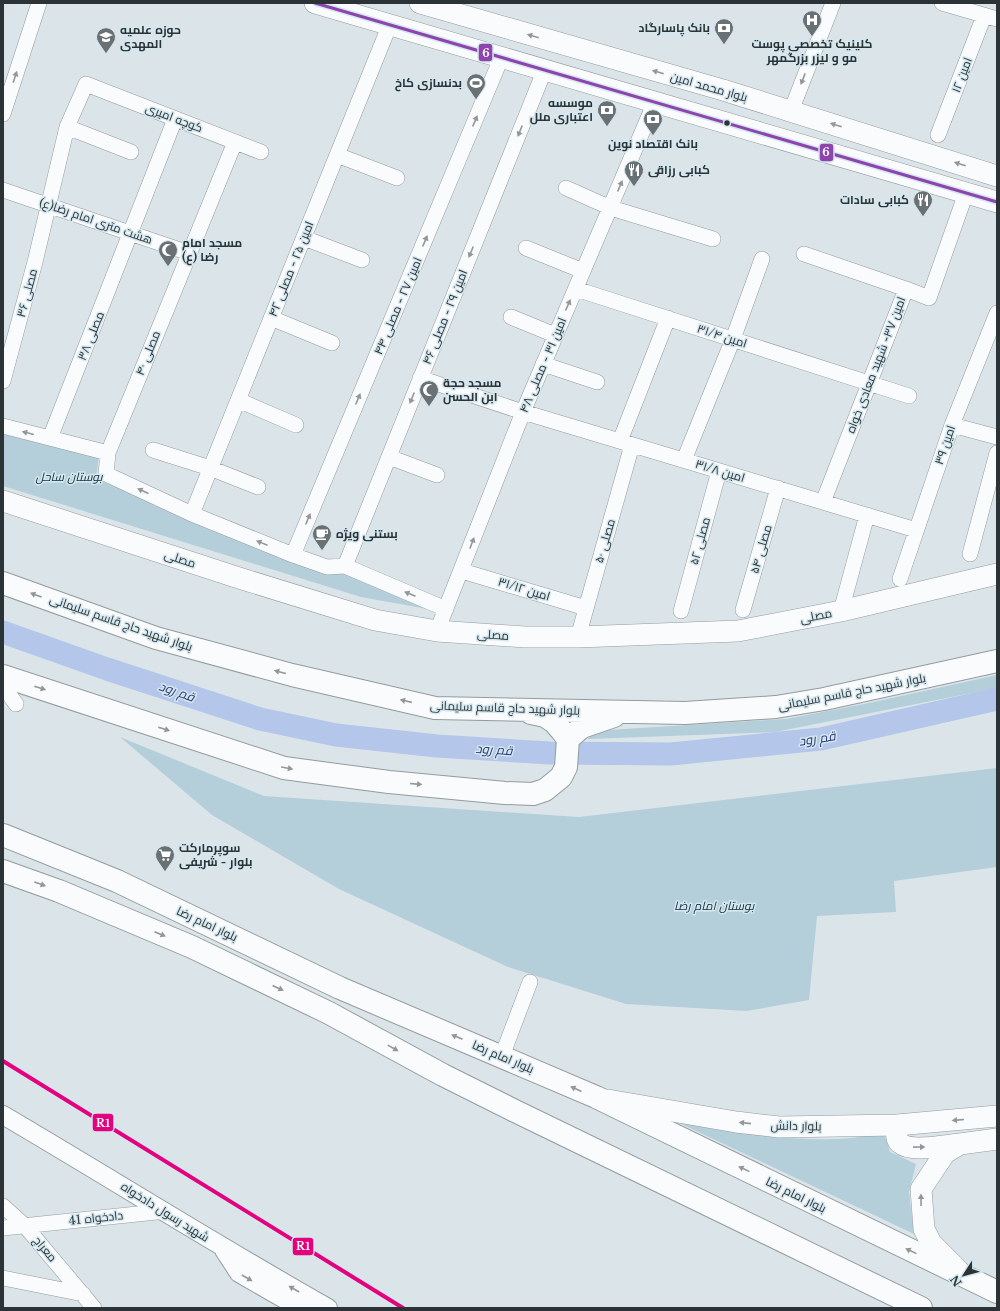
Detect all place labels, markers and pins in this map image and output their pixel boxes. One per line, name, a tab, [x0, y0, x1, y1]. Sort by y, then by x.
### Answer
hospital icon: کلینیک تخصصی پوست مو و لیزر بزرگمهر	[801, 9, 823, 37]
bank icon: بانک پاسارگاد	[713, 17, 735, 45]
place label: بانک پاسارگاد	[638, 20, 710, 37]
place label: حوزه علمیه المهدی	[120, 22, 181, 52]
school or university icon: حوزه علمیه المهدی	[95, 26, 117, 54]
place label: کلینیک تخصصی پوست مو و لیزر بزرگمهر	[751, 36, 873, 66]
sports icon: بدنسازی کاخ	[465, 72, 487, 100]
place label: بدنسازی کاخ	[395, 75, 462, 92]
place label: موسسه اعتباری ملل	[530, 95, 593, 125]
bank icon: موسسه اعتباری ملل	[596, 99, 618, 127]
bank icon: بانک اقتصاد نوین	[642, 108, 664, 136]
unlabelled marker	[722, 118, 732, 128]
place label: بانک اقتصاد نوین	[608, 136, 698, 152]
restaurant icon: کبابی رزاقی	[623, 159, 645, 187]
place label: کبابی رزاقی	[648, 162, 710, 178]
restaurant icon: کبابی سادات	[912, 189, 934, 217]
place label: کبابی سادات	[840, 192, 909, 208]
place label: مسجد امام رضا (ع)	[182, 235, 242, 266]
mosque icon: مسجد امام رضا (ع)	[157, 239, 179, 267]
place label: مسجد حجة ابن الحسن	[443, 375, 501, 405]
mosque icon: مسجد حجة ابن الحسن	[418, 379, 440, 407]
cafe icon: بستنی ویژه	[311, 523, 333, 551]
place label: بستنی ویژه	[336, 526, 398, 542]
place label: سوپرمارکت بلوار - شریفی	[179, 840, 253, 870]
supermarket icon: سوپرمارکت بلوار - شریفی	[154, 844, 176, 872]

